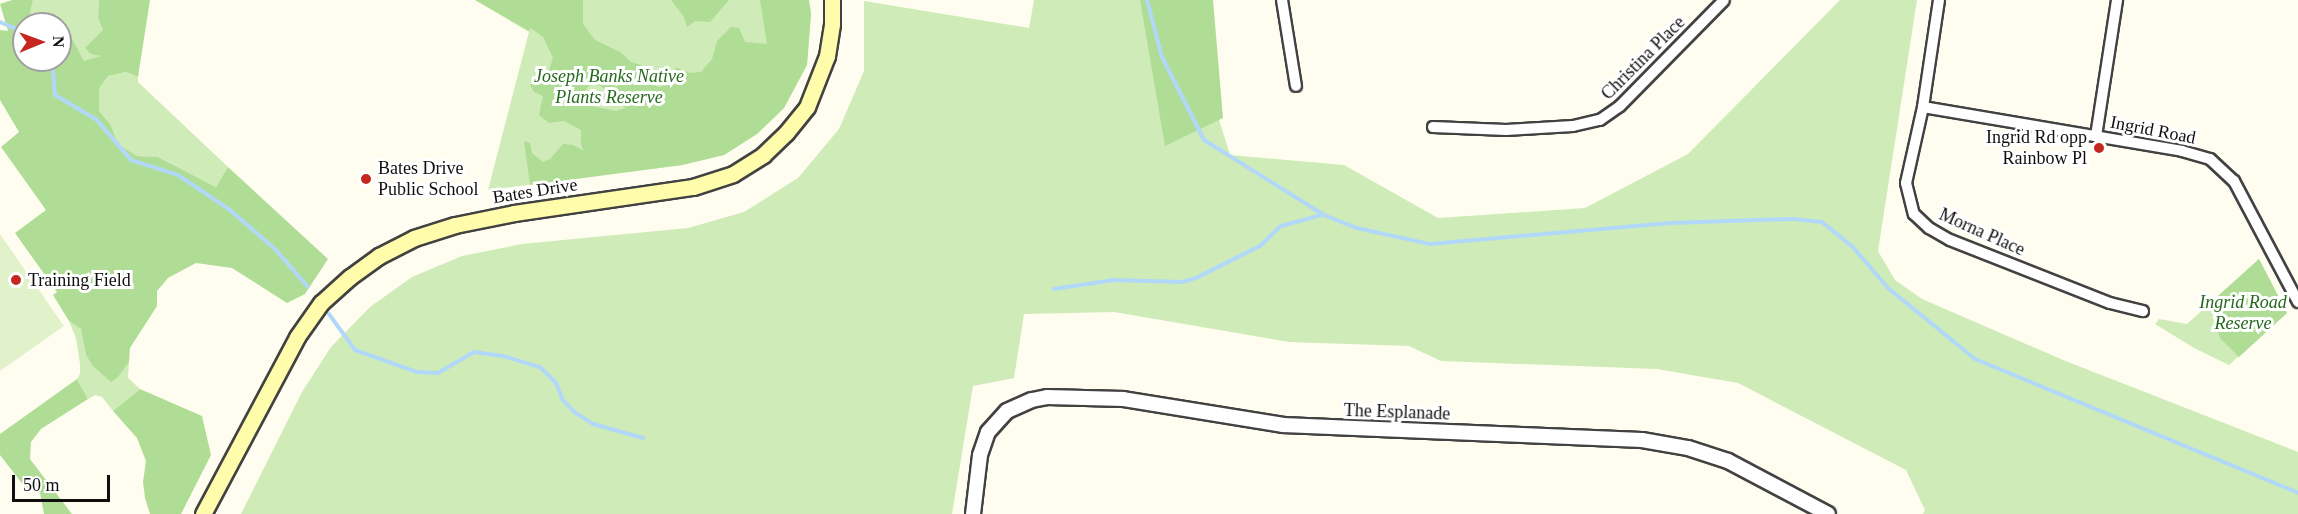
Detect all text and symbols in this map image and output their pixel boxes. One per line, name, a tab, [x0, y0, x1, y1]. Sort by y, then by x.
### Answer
north arrow	[12, 12, 72, 72]
street label: Christina Place	[1597, 12, 1689, 104]
text: N	[50, 36, 67, 48]
park label: Joseph Banks Native Plants Reserve	[534, 66, 684, 109]
street label: Ingrid Road	[2108, 111, 2198, 149]
place label: Ingrid Rd opp Rainbow Pl	[1986, 127, 2087, 170]
marker: Ingrid Rd opp Rainbow Pl	[2092, 141, 2106, 155]
place label: Bates Drive Public School	[378, 158, 479, 201]
marker: Bates Drive Public School	[359, 172, 373, 186]
street label: Bates Drive	[491, 174, 579, 208]
street label: Morna Place	[1936, 204, 2028, 260]
place label: Training Field	[28, 269, 131, 291]
marker: Training Field	[9, 273, 23, 287]
park label: Ingrid Road Reserve	[2199, 292, 2287, 334]
street label: The Esplanade	[1343, 399, 1451, 425]
scale bar	[15, 463, 112, 501]
text: 50 m	[23, 475, 60, 495]

